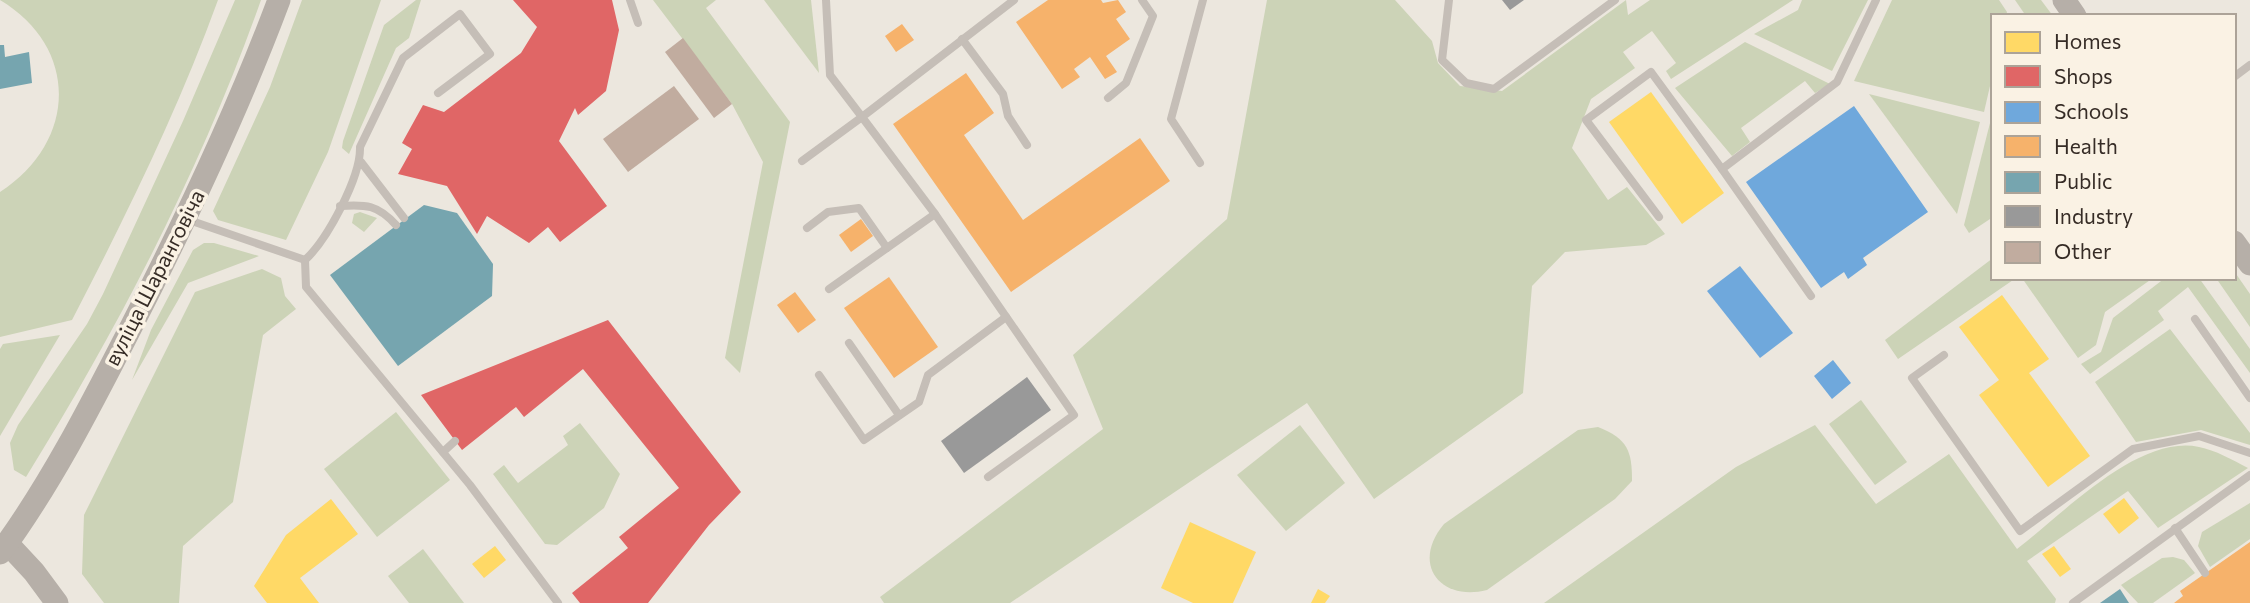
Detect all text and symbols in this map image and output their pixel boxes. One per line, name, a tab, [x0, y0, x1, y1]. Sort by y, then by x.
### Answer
legend	[1991, 14, 2236, 280]
text: Homes	[2054, 28, 2121, 53]
text: Shops	[2054, 63, 2113, 88]
text: Schools	[2054, 98, 2129, 123]
text: Health	[2054, 133, 2118, 158]
text: Public	[2054, 168, 2112, 193]
street label: вуліца Шаранговіча	[98, 185, 209, 369]
text: Industry	[2054, 203, 2133, 228]
text: Other	[2054, 238, 2111, 263]

